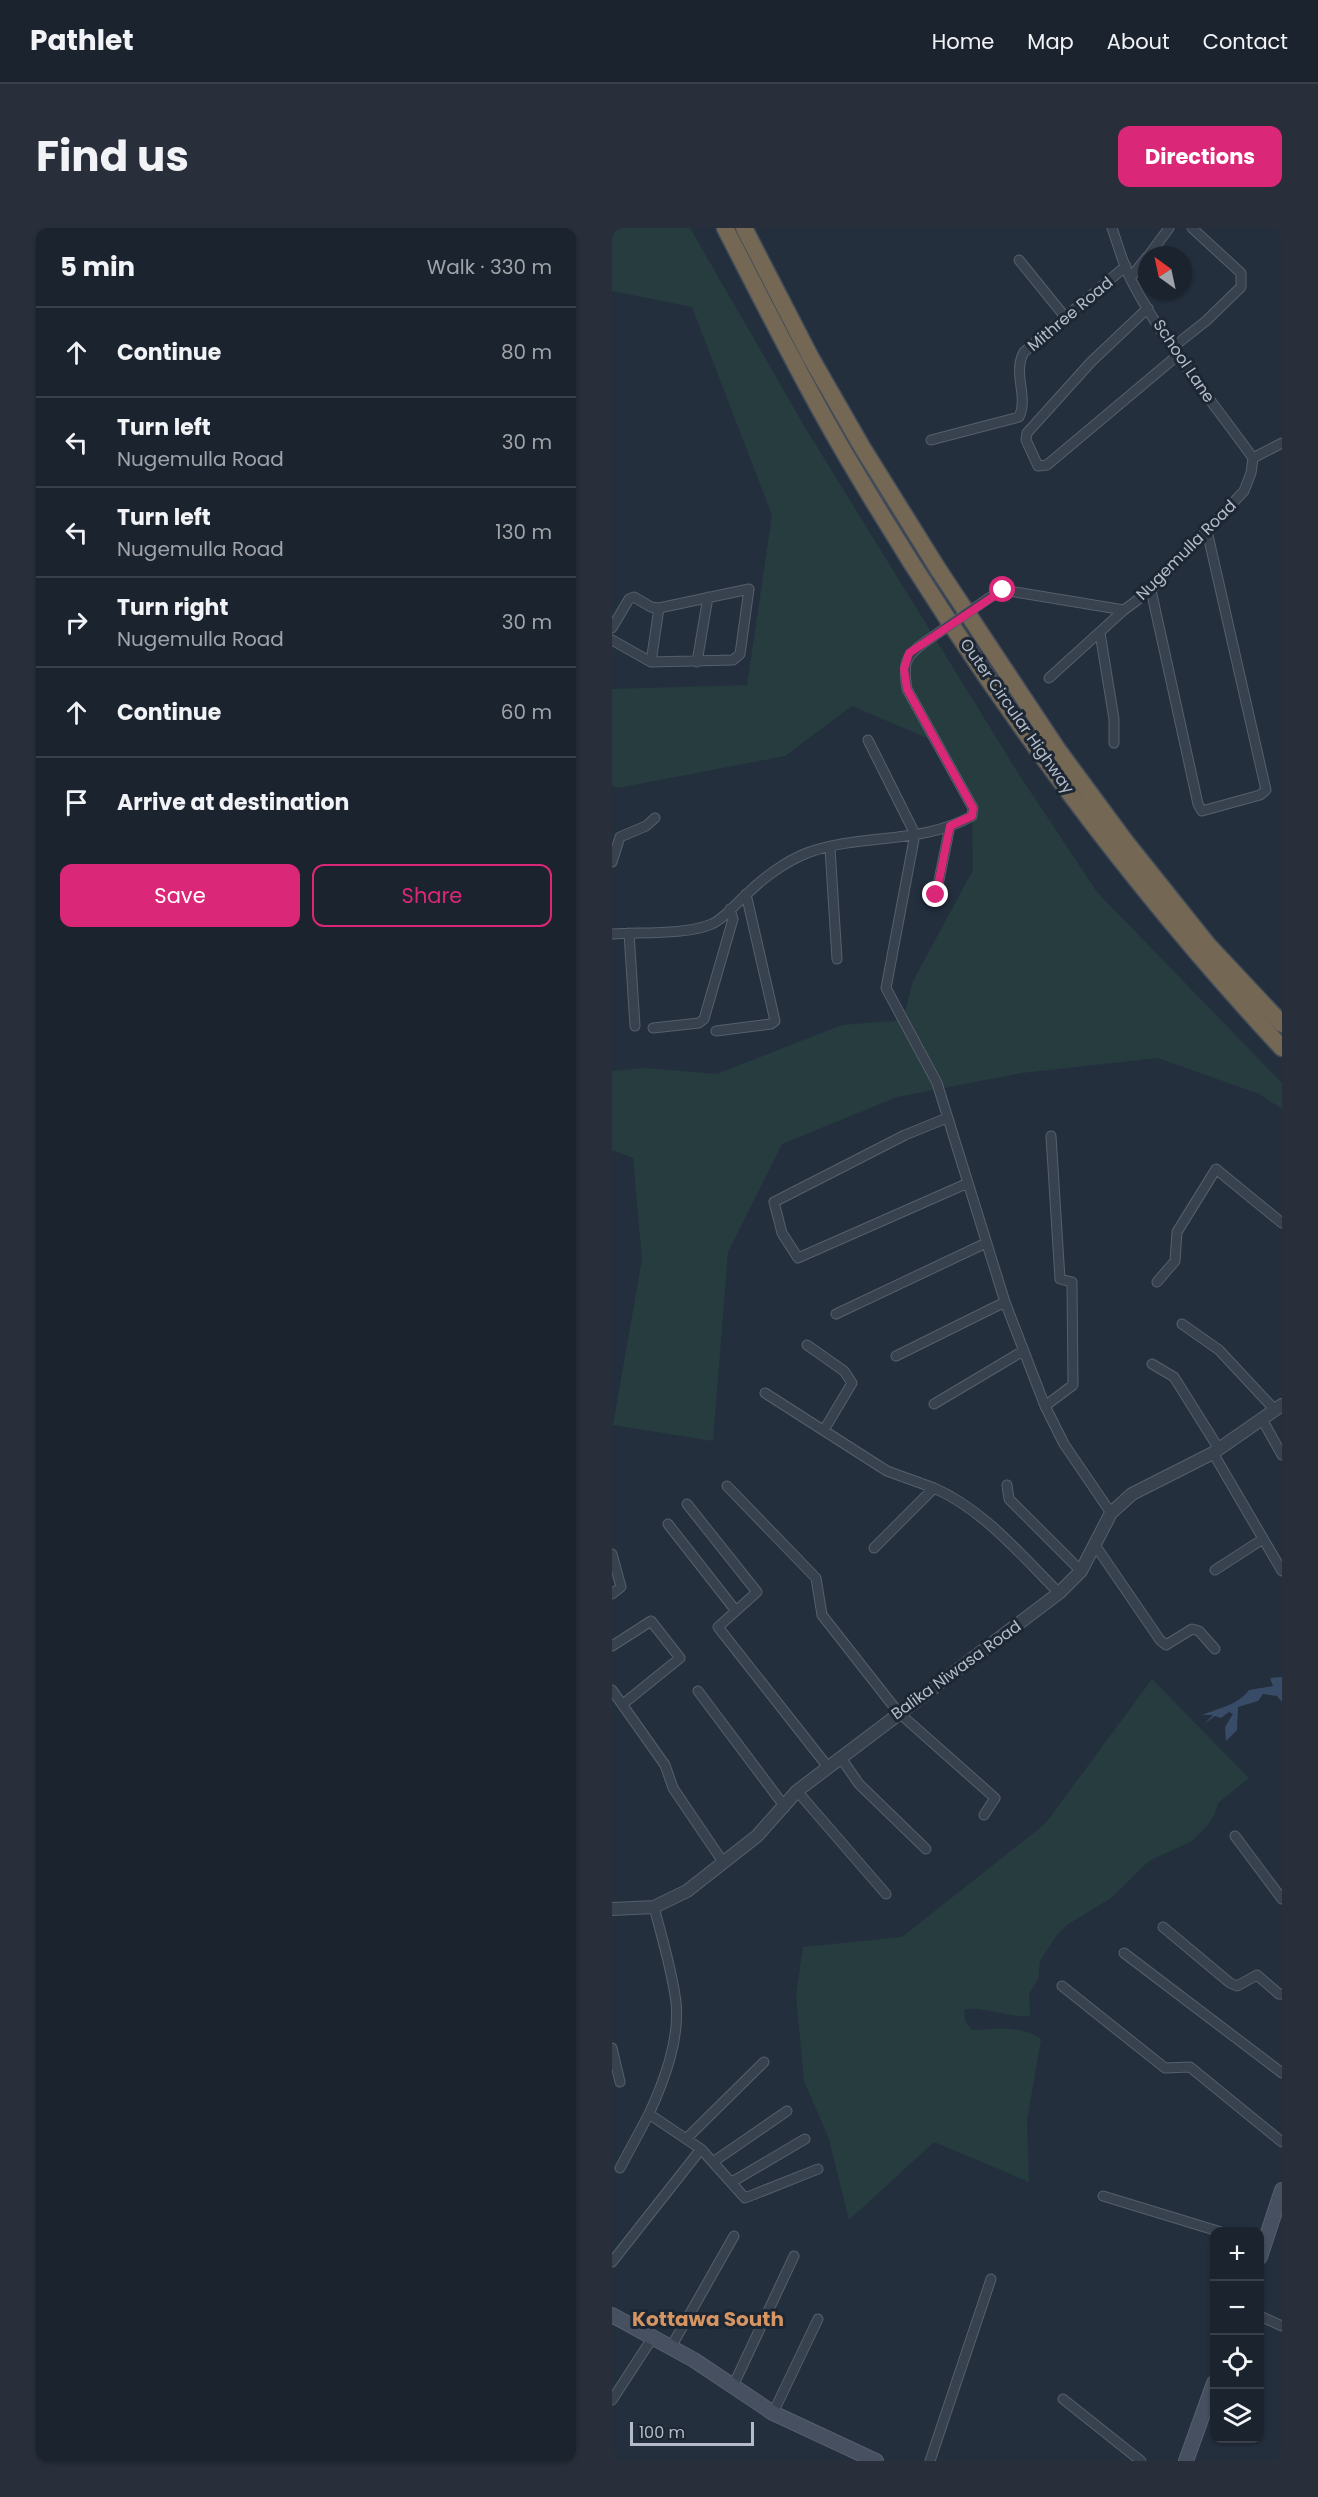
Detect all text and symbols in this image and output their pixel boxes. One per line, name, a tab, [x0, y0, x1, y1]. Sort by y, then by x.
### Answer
text: Pathlet	[30, 21, 134, 60]
text: Home	[932, 27, 994, 56]
text: Map	[1027, 27, 1074, 56]
text: About	[1107, 27, 1170, 56]
text: Contact	[1203, 27, 1288, 56]
button: Directions	[1118, 126, 1282, 187]
text: Find us	[36, 127, 189, 186]
north arrow	[1138, 246, 1192, 300]
text: 5 min	[60, 249, 135, 285]
text: Walk · 330 m	[427, 253, 552, 281]
street label: Mithree Road	[1022, 271, 1118, 357]
street label: School Lane	[1148, 315, 1220, 407]
icon: ahead	[60, 336, 93, 369]
text: Continue	[117, 337, 221, 368]
text: 80 m	[501, 338, 552, 366]
text: Turn left	[117, 412, 211, 443]
icon: left	[60, 426, 93, 459]
text: 30 m	[502, 428, 552, 456]
text: Nugemulla Road	[117, 445, 284, 473]
street label: Nugemulla Road	[1131, 495, 1241, 605]
text: Turn left	[117, 502, 211, 533]
icon: left	[60, 516, 93, 549]
text: 130 m	[495, 518, 552, 546]
text: Nugemulla Road	[117, 535, 284, 563]
route start	[989, 576, 1015, 602]
text: Turn right	[117, 592, 228, 623]
icon: right	[60, 606, 93, 639]
text: 30 m	[502, 608, 552, 636]
text: Nugemulla Road	[117, 625, 284, 653]
street label: Outer Circular Highway	[955, 634, 1079, 798]
icon: ahead	[60, 696, 93, 729]
text: Continue	[117, 697, 221, 728]
text: 60 m	[501, 698, 552, 726]
icon: arrive	[60, 786, 93, 819]
text: Arrive at destination	[117, 787, 349, 818]
button: Save	[60, 864, 300, 927]
button: Share	[312, 864, 552, 927]
route end	[922, 881, 948, 907]
street label: Balika Niwasa Road	[886, 1615, 1026, 1725]
map controls	[1210, 2227, 1264, 2443]
button: +	[1210, 2227, 1264, 2281]
button: −	[1210, 2281, 1264, 2335]
district label: Kottawa South	[632, 2305, 784, 2333]
button: locate	[1210, 2335, 1264, 2389]
button: layers	[1210, 2389, 1264, 2443]
scale bar	[630, 2419, 754, 2446]
text: 100 m	[639, 2421, 685, 2444]

